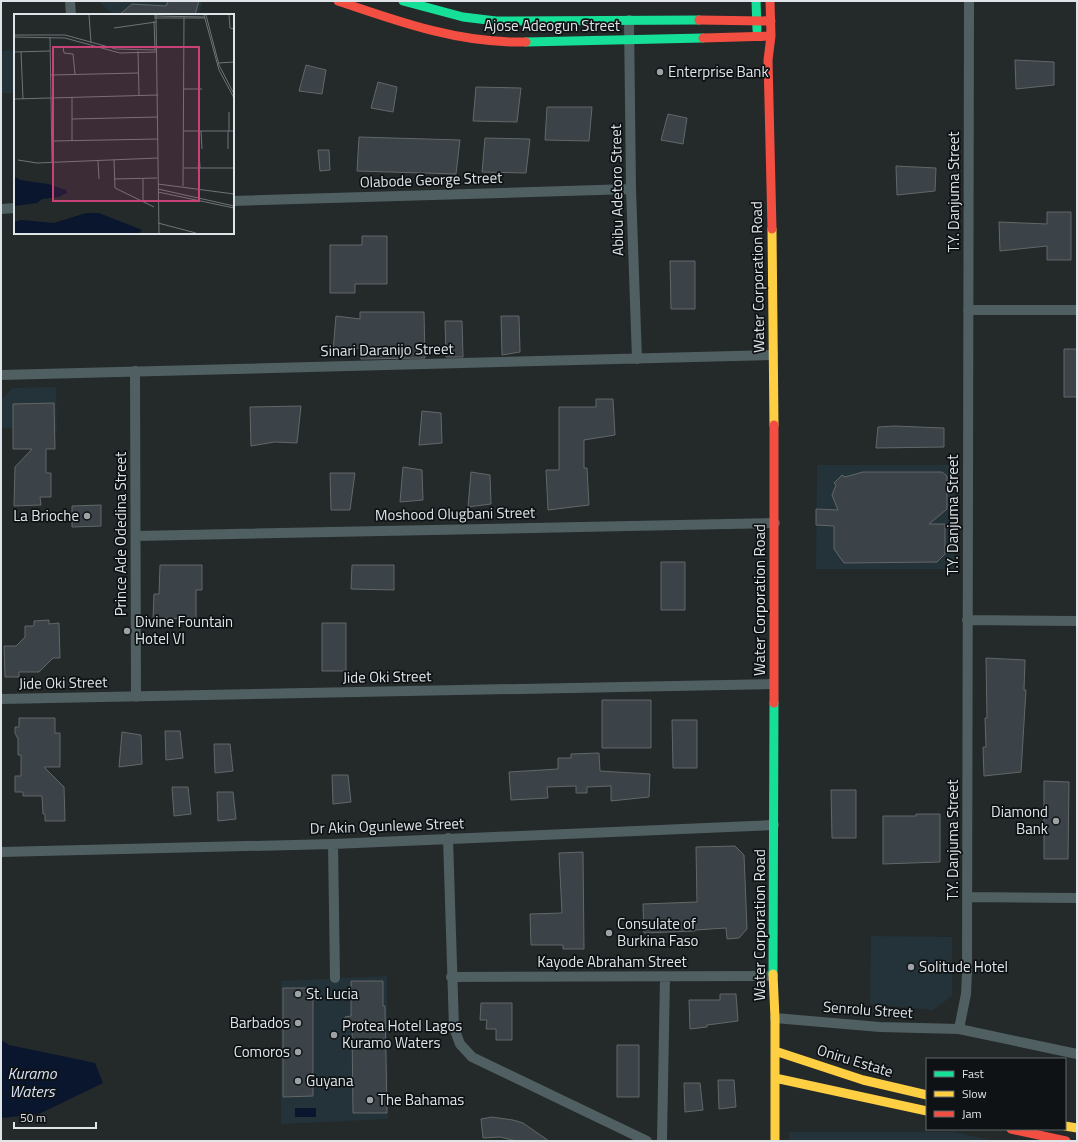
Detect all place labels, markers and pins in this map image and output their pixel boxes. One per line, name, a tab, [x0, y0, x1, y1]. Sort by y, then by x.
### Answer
place label: Enterprise Bank	[668, 60, 769, 83]
marker: Enterprise Bank	[655, 67, 665, 77]
place label: La Brioche	[13, 504, 79, 527]
marker: La Brioche	[82, 511, 92, 521]
place label: Divine Fountain Hotel VI	[135, 610, 233, 650]
marker: Divine Fountain Hotel VI	[122, 626, 132, 636]
place label: Diamond Bank	[991, 800, 1048, 840]
marker: Diamond Bank	[1051, 816, 1061, 826]
place label: Consulate of Burkina Faso	[617, 912, 699, 952]
marker: Consulate of Burkina Faso	[604, 928, 614, 938]
place label: Solitude Hotel	[919, 955, 1008, 978]
marker: Solitude Hotel	[906, 962, 916, 972]
place label: St. Lucia	[306, 982, 359, 1005]
marker: St. Lucia	[293, 989, 303, 999]
place label: Barbados	[230, 1011, 290, 1034]
place label: Protea Hotel Lagos Kuramo Waters	[342, 1014, 462, 1054]
marker: Barbados	[293, 1018, 303, 1028]
marker: Protea Hotel Lagos Kuramo Waters	[329, 1030, 339, 1040]
place label: Comoros	[234, 1040, 290, 1063]
marker: Comoros	[293, 1047, 303, 1057]
place label: Guyana	[306, 1069, 354, 1092]
marker: Guyana	[293, 1076, 303, 1086]
place label: The Bahamas	[378, 1088, 464, 1111]
marker: The Bahamas	[365, 1095, 375, 1105]

